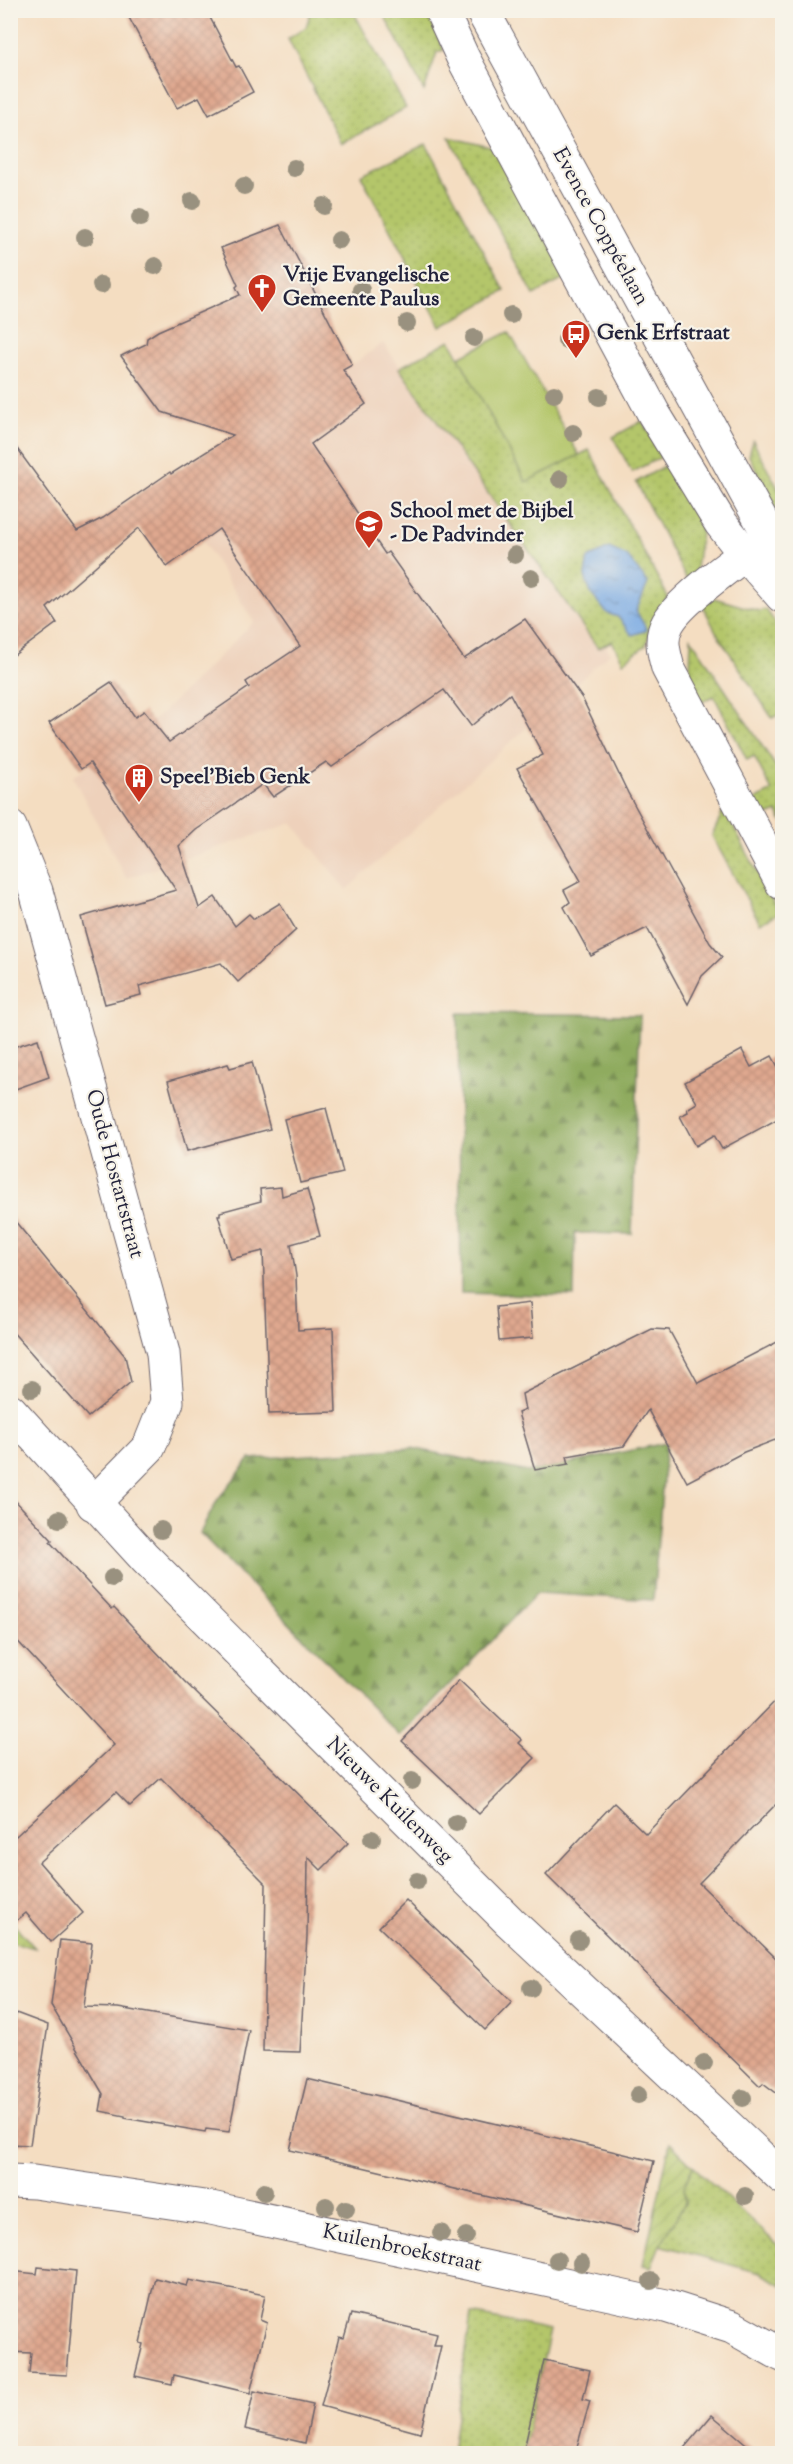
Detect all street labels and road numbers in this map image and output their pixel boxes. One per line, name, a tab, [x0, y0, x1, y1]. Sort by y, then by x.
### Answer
street label: Evence Coppéelaan	[544, 142, 656, 312]
street label: Oude Hostartstraat	[77, 1086, 151, 1262]
street label: Nieuwe Kuilenweg	[319, 1731, 459, 1871]
street label: Kuilenbroekstraat	[320, 2218, 484, 2280]

